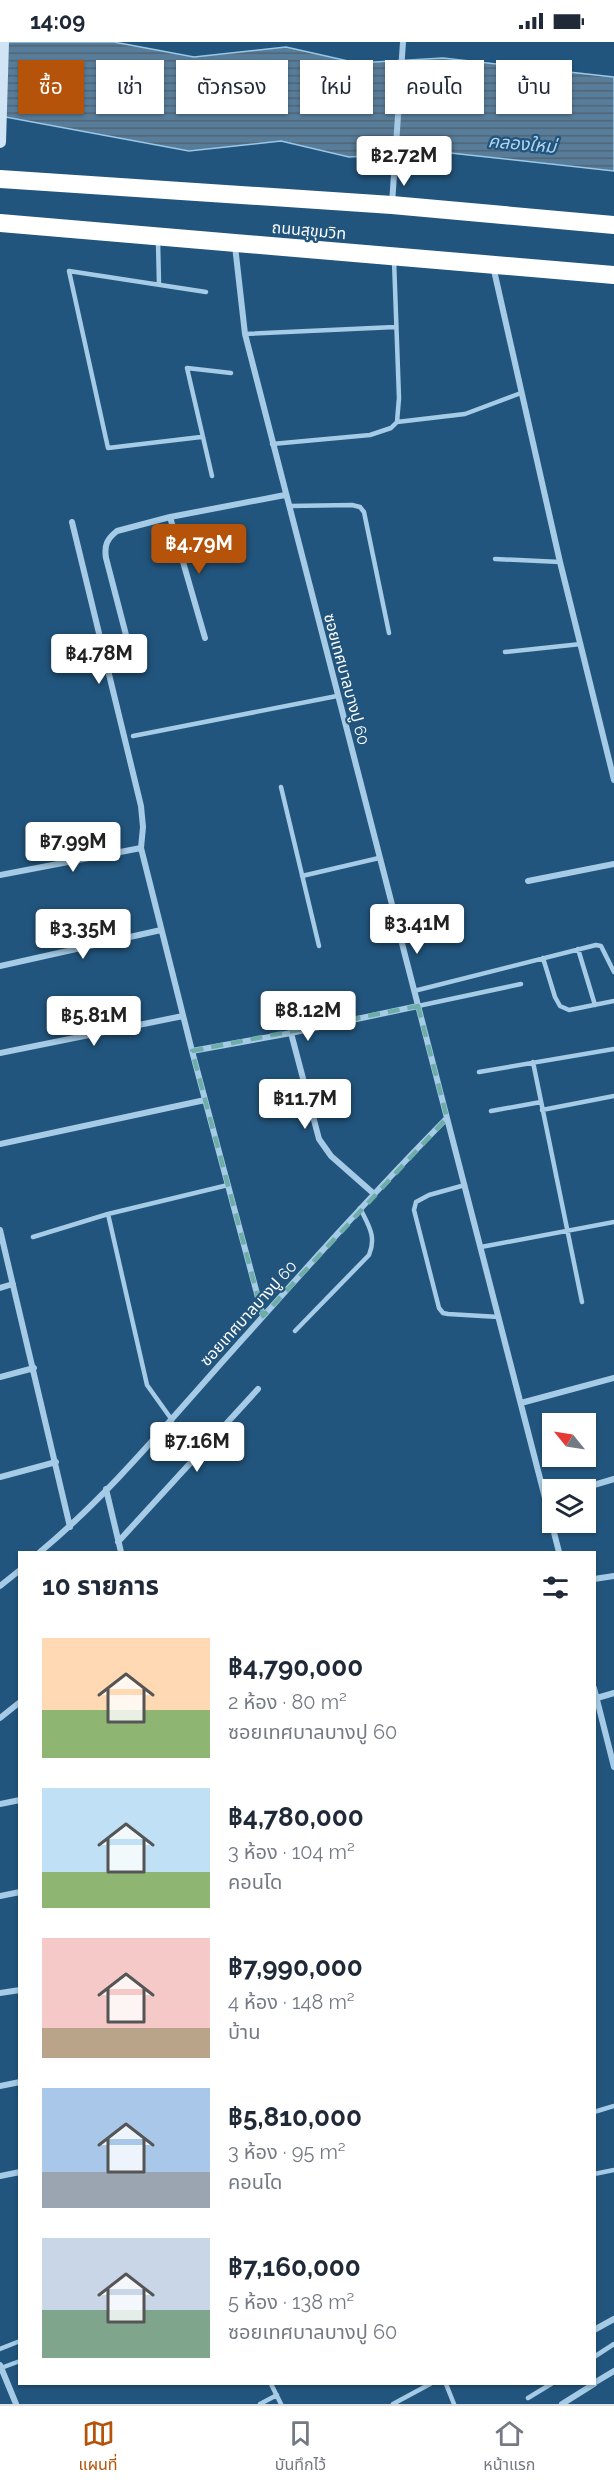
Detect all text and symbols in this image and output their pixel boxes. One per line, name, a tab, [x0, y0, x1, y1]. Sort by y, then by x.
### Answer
text: 14:09	[30, 8, 85, 34]
chip: ซื้อ	[18, 60, 84, 114]
chip: เช่า	[96, 60, 164, 114]
chip: ตัวกรอง	[176, 60, 288, 114]
chip: ใหม่	[300, 60, 373, 114]
chip: คอนโด	[385, 60, 484, 114]
chip: บ้าน	[496, 60, 572, 114]
water label: คลองใหม่	[487, 130, 560, 157]
pin: ฿2.72M	[355, 136, 453, 187]
text: ฿2.72M	[371, 143, 437, 167]
street label: ถนนสุขุมวิท	[271, 218, 347, 243]
pin: ฿4.79M	[150, 524, 248, 575]
text: ฿4.79M	[165, 531, 233, 555]
street label: ซอยเทศบาลบางปู 60	[320, 611, 373, 747]
pin: ฿4.78M	[50, 634, 148, 685]
text: ฿4.78M	[65, 641, 133, 665]
pin: ฿7.99M	[24, 822, 122, 873]
text: ฿7.99M	[39, 829, 107, 853]
pin: ฿3.41M	[368, 904, 466, 955]
pin: ฿3.35M	[34, 909, 132, 960]
text: ฿3.41M	[384, 911, 450, 935]
text: ฿3.35M	[50, 916, 116, 940]
pin: ฿8.12M	[259, 991, 357, 1042]
pin: ฿5.81M	[45, 996, 143, 1047]
text: ฿8.12M	[275, 998, 341, 1022]
text: ฿5.81M	[61, 1003, 127, 1027]
pin: ฿11.7M	[256, 1079, 354, 1130]
text: ฿11.7M	[273, 1086, 337, 1110]
street label: ซอยเทศบาลบางปู 60	[196, 1257, 301, 1370]
north arrow	[542, 1413, 596, 1467]
map controls	[542, 1413, 596, 1533]
pin: ฿7.16M	[148, 1422, 246, 1473]
text: ฿7.16M	[164, 1429, 230, 1453]
button: layers	[542, 1479, 596, 1533]
text: 10 รายการ	[42, 1571, 159, 1601]
icon: filters	[539, 1571, 572, 1604]
text: ฿4,790,000	[228, 1652, 363, 1682]
icon: home	[90, 1662, 162, 1734]
text: 2 ห้อง · 80 m²	[228, 1690, 347, 1714]
text: ซอยเทศบาลบางปู 60	[228, 1720, 397, 1744]
text: ฿4,780,000	[228, 1802, 364, 1832]
icon: home	[90, 1812, 162, 1884]
text: 3 ห้อง · 104 m²	[228, 1840, 355, 1864]
text: คอนโด	[228, 1870, 282, 1894]
text: ฿7,990,000	[228, 1952, 363, 1982]
icon: home	[90, 1962, 162, 2034]
text: 4 ห้อง · 148 m²	[228, 1990, 355, 2014]
text: บ้าน	[228, 2020, 260, 2044]
text: ฿5,810,000	[228, 2102, 362, 2132]
icon: home	[90, 2112, 162, 2184]
text: 3 ห้อง · 95 m²	[228, 2140, 346, 2164]
text: คอนโด	[228, 2170, 282, 2194]
text: ฿7,160,000	[228, 2252, 361, 2282]
icon: home	[90, 2262, 162, 2334]
text: 5 ห้อง · 138 m²	[228, 2290, 354, 2314]
text: ซอยเทศบาลบางปู 60	[228, 2320, 397, 2344]
tab: แผนที่	[79, 2417, 118, 2477]
tab: บันทึกไว้	[275, 2417, 326, 2477]
tab: หน้าแรก	[483, 2417, 535, 2477]

